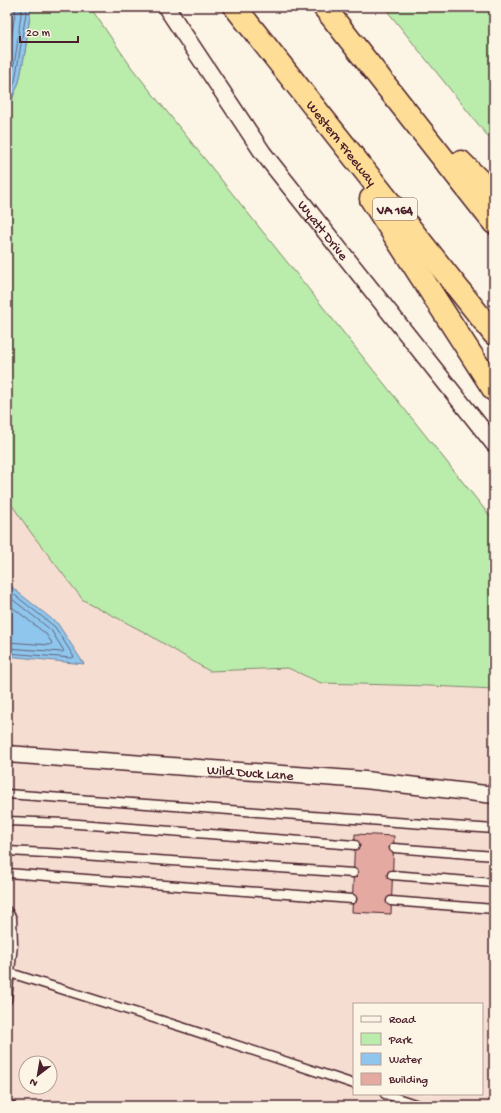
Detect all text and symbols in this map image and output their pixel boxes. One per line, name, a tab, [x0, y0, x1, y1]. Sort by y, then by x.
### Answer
scale bar	[20, 18, 78, 44]
text: 20 m	[26, 27, 51, 41]
street label: Western Freeway	[301, 98, 380, 190]
street label: Wyatt Drive	[293, 198, 351, 265]
road number: VA 164	[373, 198, 417, 220]
street label: Wild Duck Lane	[206, 763, 295, 786]
legend	[353, 1003, 483, 1095]
text: Road	[389, 1014, 416, 1028]
text: Park	[388, 1034, 414, 1048]
text: Water	[389, 1054, 423, 1068]
north arrow	[18, 1055, 58, 1095]
text: Building	[388, 1074, 428, 1088]
text: N	[28, 1075, 40, 1089]

